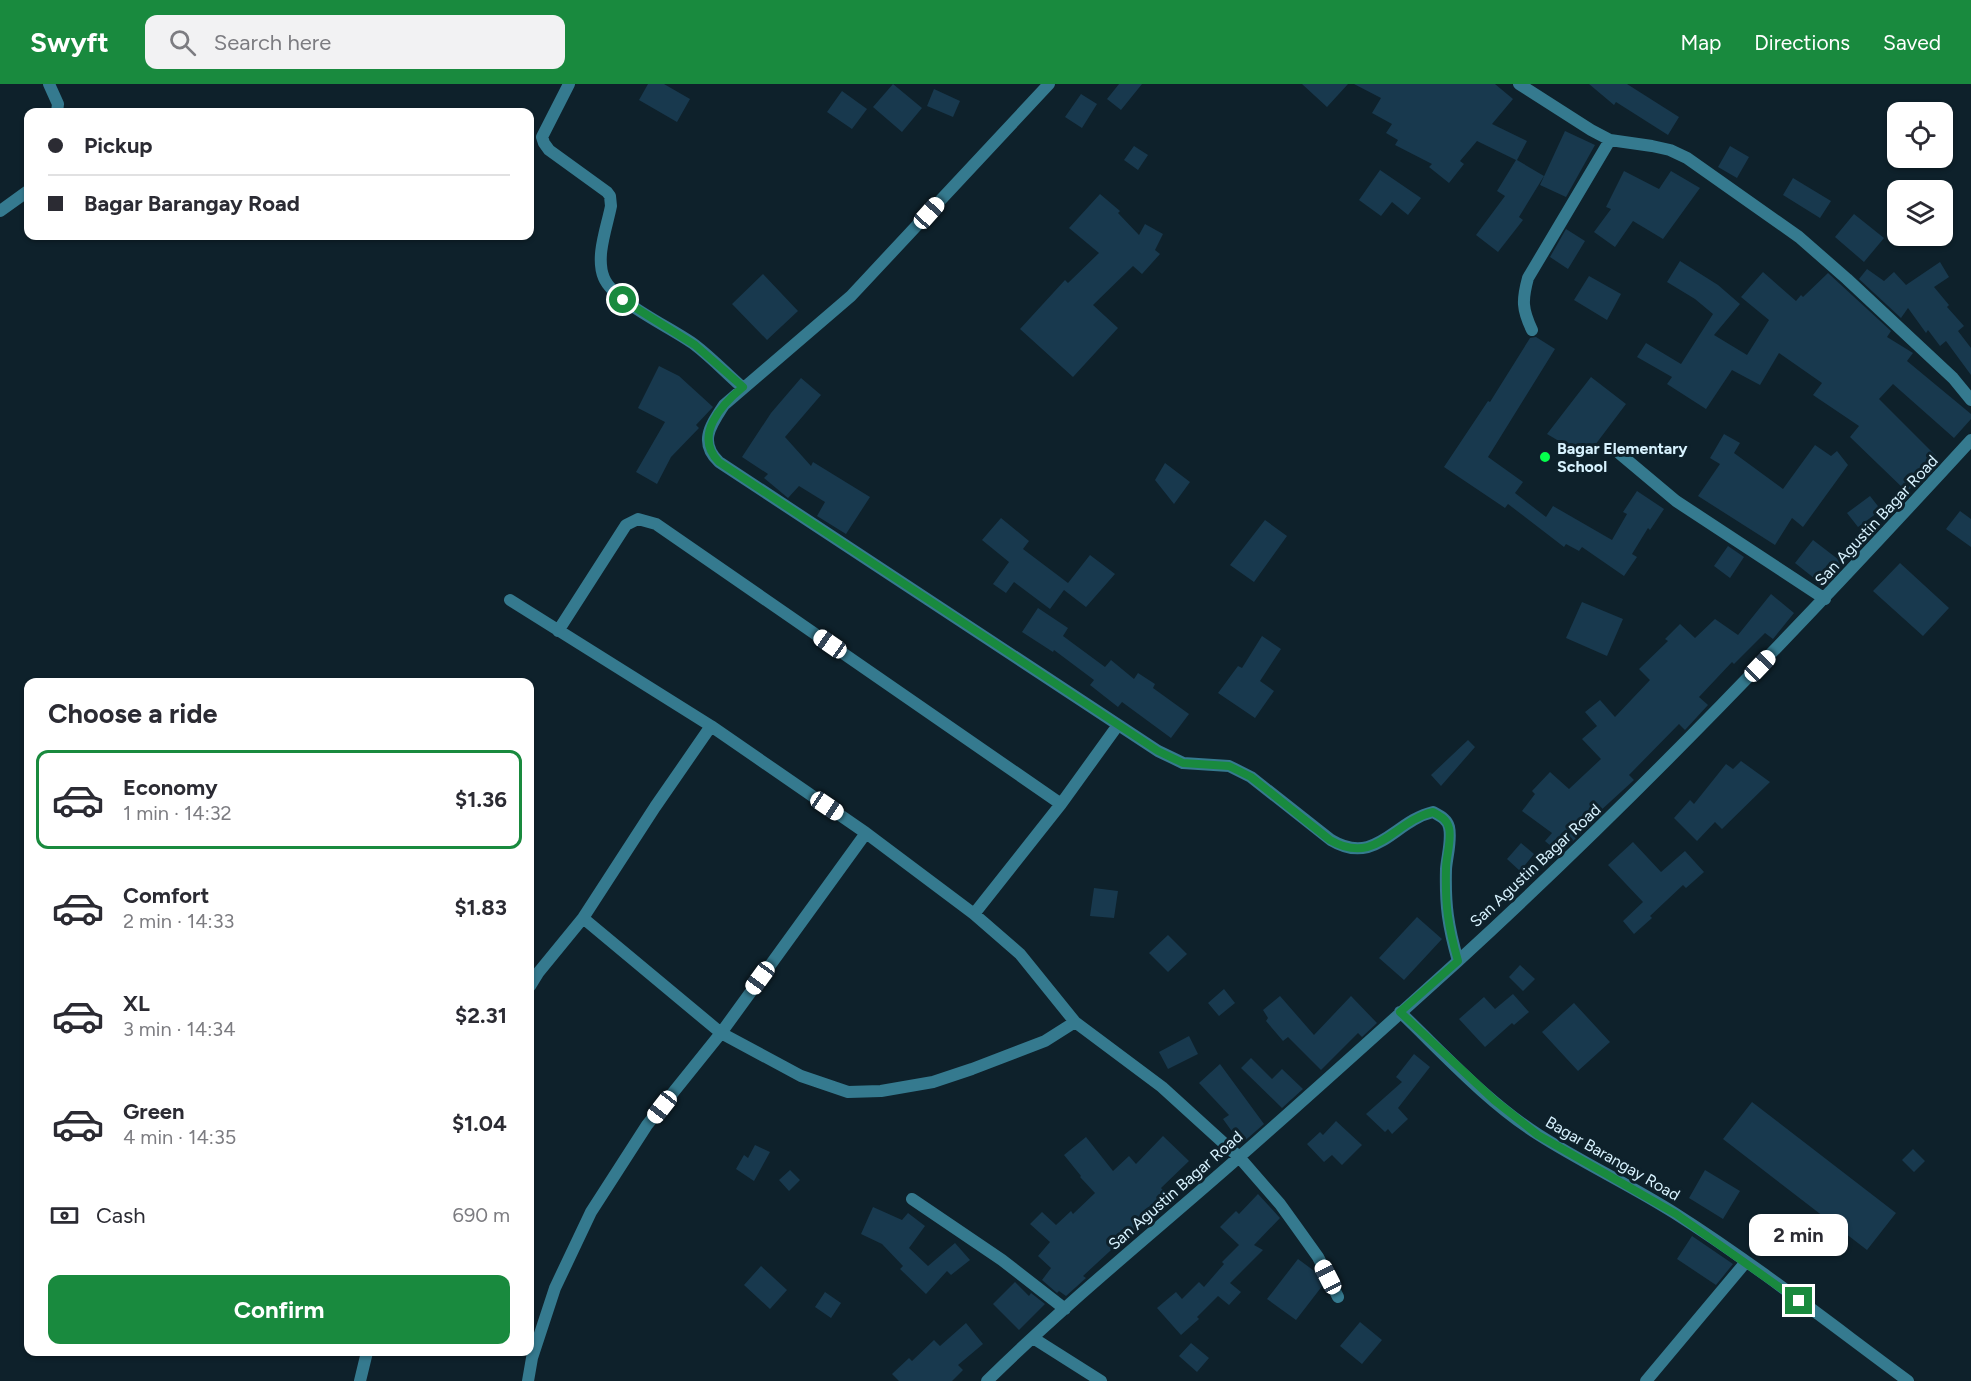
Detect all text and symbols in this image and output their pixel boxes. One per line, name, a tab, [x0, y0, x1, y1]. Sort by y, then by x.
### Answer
search box	[145, 15, 565, 69]
text: Swyft	[30, 25, 109, 59]
icon: search	[166, 26, 199, 59]
text: Search here	[214, 29, 331, 56]
text: Map	[1680, 30, 1721, 55]
text: Directions	[1754, 30, 1850, 55]
text: Saved	[1883, 30, 1941, 55]
map controls	[1887, 102, 1953, 246]
button: locate	[1887, 102, 1953, 168]
text: Pickup	[84, 132, 153, 159]
button: layers	[1887, 180, 1953, 246]
text: Bagar Barangay Road	[84, 190, 300, 217]
car	[910, 194, 948, 232]
route start	[609, 286, 636, 313]
place label: Bagar Elementary School	[1557, 439, 1688, 476]
marker: Bagar Elementary School	[1538, 450, 1552, 464]
street label: San Agustin Bagar Road	[1811, 451, 1942, 590]
car	[810, 626, 850, 662]
car	[1741, 647, 1779, 685]
text: Choose a ride	[48, 697, 217, 730]
icon: car	[51, 773, 105, 827]
text: Economy	[123, 774, 218, 801]
text: $1.36	[455, 786, 507, 813]
car	[807, 788, 847, 824]
street label: San Agustin Bagar Road	[1466, 800, 1605, 931]
text: 1 min · 14:32	[123, 801, 232, 825]
icon: car	[51, 881, 105, 935]
text: Comfort	[123, 882, 209, 909]
text: $1.83	[454, 894, 507, 921]
text: 2 min · 14:33	[123, 909, 234, 933]
car	[742, 958, 778, 998]
icon: car	[51, 989, 105, 1043]
text: XL	[123, 990, 150, 1017]
text: $2.31	[455, 1002, 507, 1029]
text: 3 min · 14:34	[123, 1017, 236, 1041]
car	[644, 1087, 680, 1127]
icon: car	[51, 1097, 105, 1151]
text: Green	[123, 1098, 185, 1125]
text: $1.04	[452, 1110, 507, 1137]
street label: Bagar Barangay Road	[1542, 1112, 1683, 1205]
text: 4 min · 14:35	[123, 1125, 236, 1149]
street label: San Agustin Bagar Road	[1104, 1127, 1246, 1254]
icon: cash	[48, 1199, 81, 1232]
text: Cash	[96, 1202, 146, 1229]
text: 690 m	[453, 1203, 510, 1227]
callout: 2 min	[1750, 1214, 1848, 1256]
text: 2 min	[1773, 1223, 1824, 1247]
car	[1312, 1257, 1344, 1297]
button: Confirm	[48, 1275, 510, 1344]
route end	[1785, 1287, 1812, 1314]

